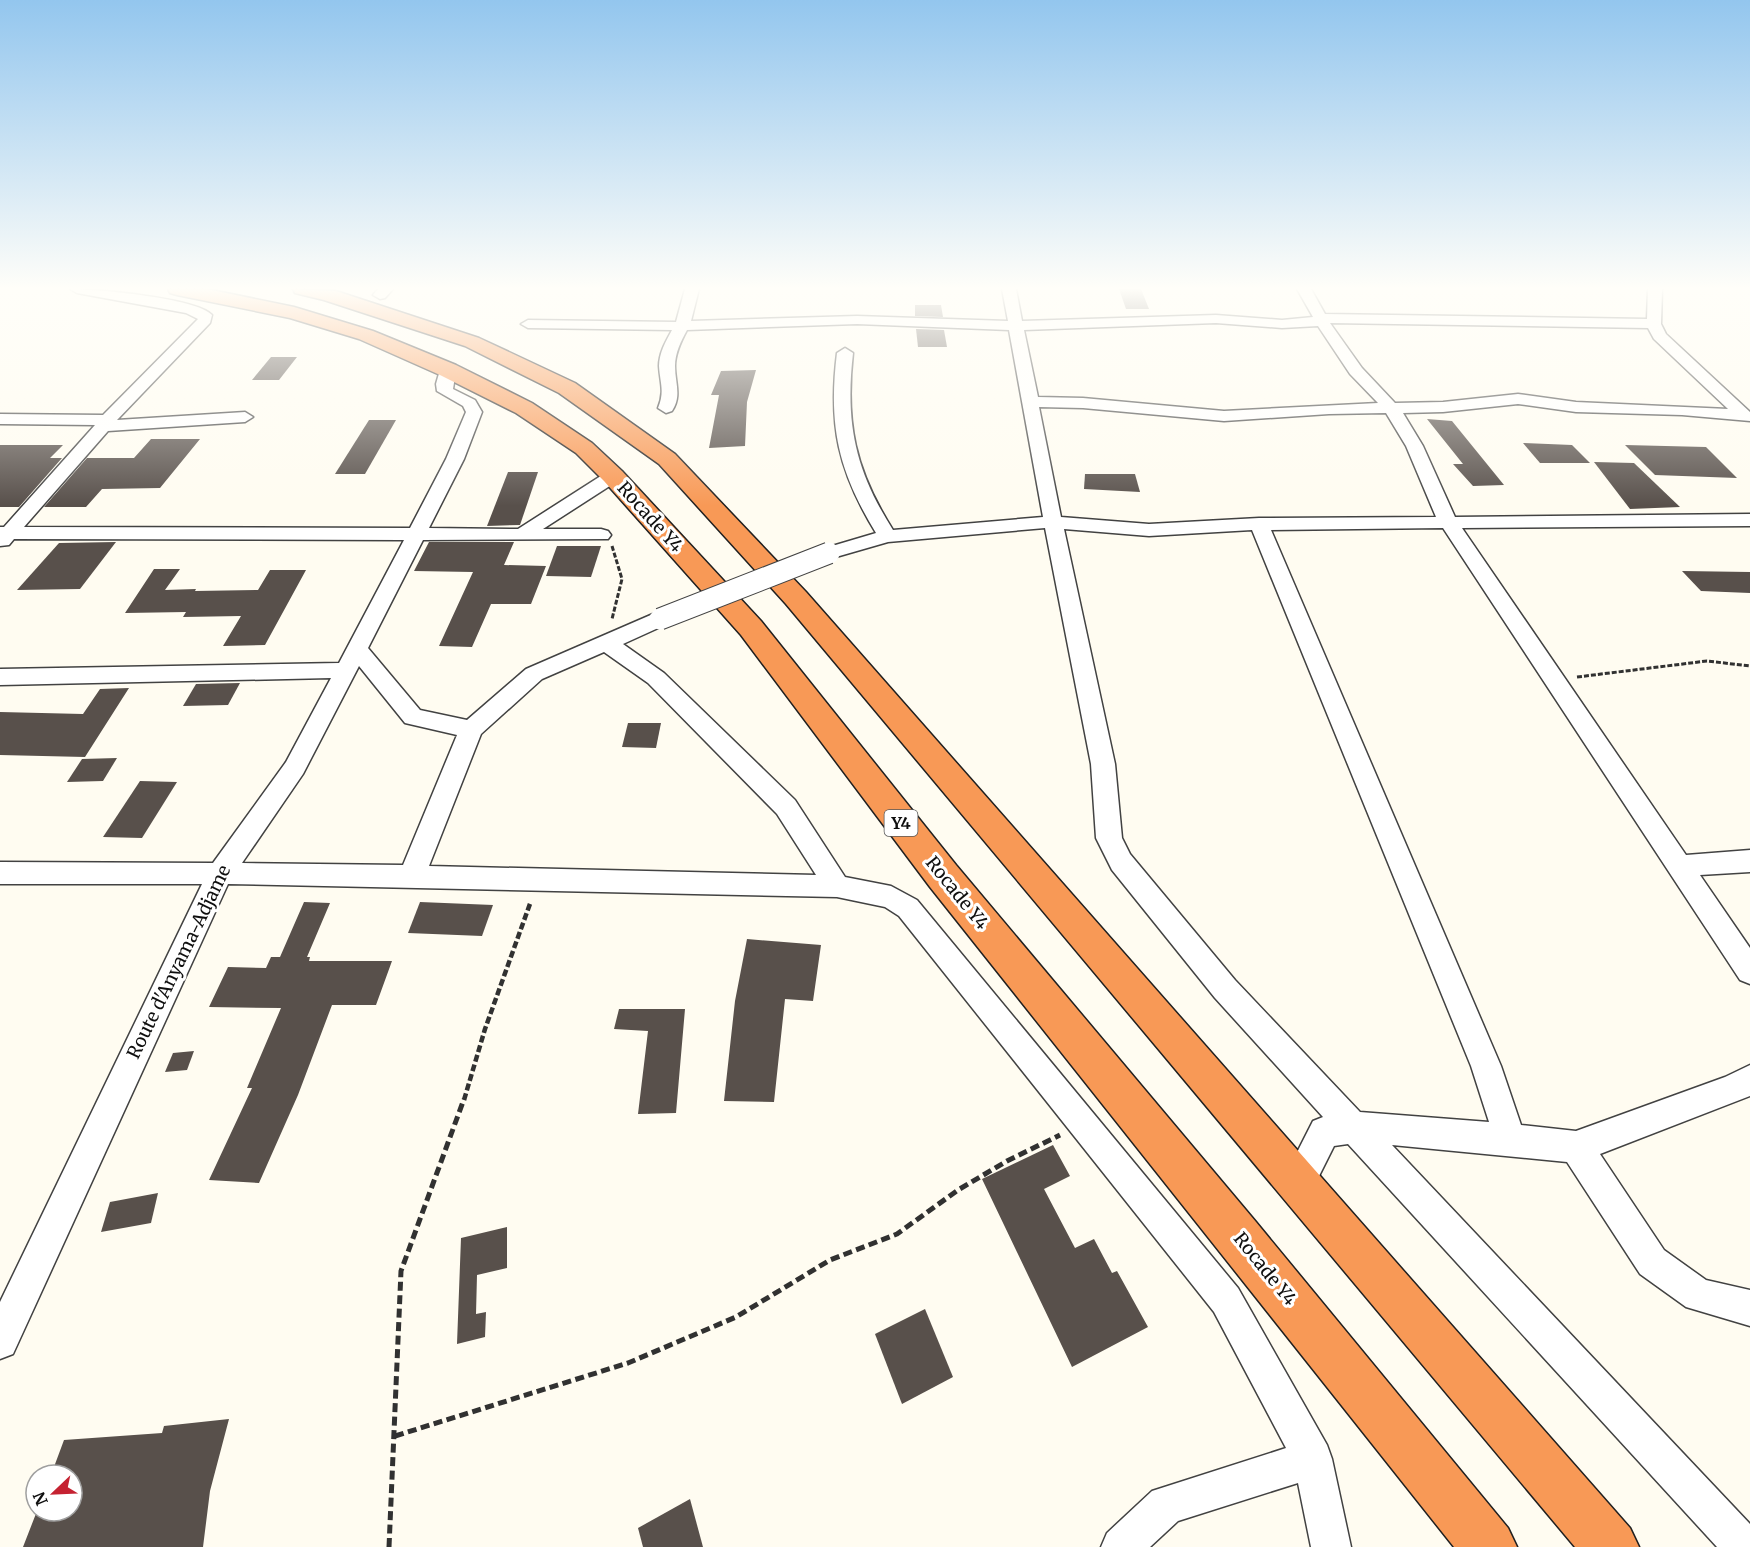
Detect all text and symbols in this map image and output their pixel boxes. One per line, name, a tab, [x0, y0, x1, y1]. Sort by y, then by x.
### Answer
street label: Rocade Y4	[612, 476, 688, 557]
road number: Y4	[884, 810, 918, 836]
street label: Rocade Y4	[921, 851, 994, 934]
street label: Route d'Anyama-Adjame	[122, 861, 235, 1062]
street label: Rocade Y4	[1229, 1227, 1302, 1310]
north arrow	[24, 1463, 84, 1523]
text: N	[28, 1489, 52, 1509]

